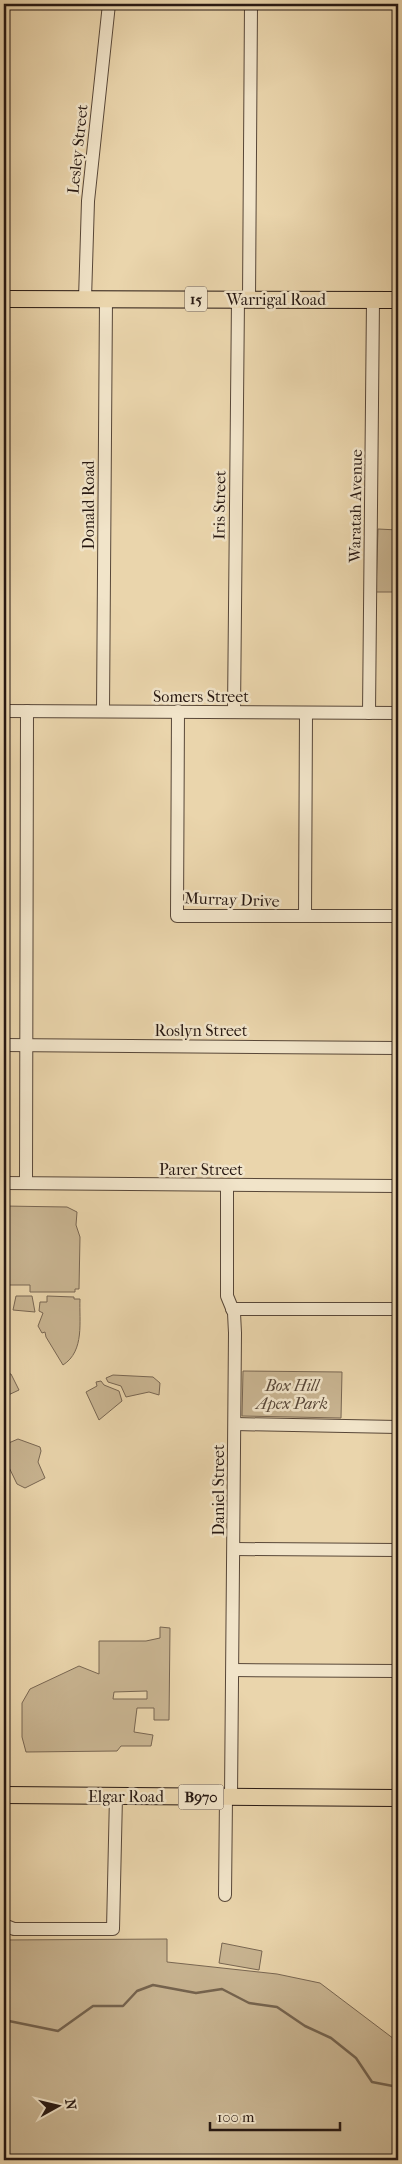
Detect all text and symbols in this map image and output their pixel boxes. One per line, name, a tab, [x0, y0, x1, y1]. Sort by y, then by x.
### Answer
street label: Lesley Street	[63, 103, 92, 195]
road number: 15	[185, 286, 207, 312]
street label: Warrigal Road	[225, 290, 326, 309]
street label: Waratah Avenue	[345, 449, 366, 564]
street label: Donald Road	[79, 460, 98, 549]
street label: Iris Street	[209, 470, 230, 540]
street label: Somers Street	[153, 687, 249, 706]
street label: Murray Drive	[184, 888, 280, 911]
street label: Roslyn Street	[155, 1021, 248, 1040]
street label: Parer Street	[159, 1160, 243, 1179]
park label: Box Hill Apex Park	[254, 1376, 328, 1413]
street label: Daniel Street	[209, 1444, 228, 1536]
road number: B970	[178, 1784, 224, 1810]
street label: Elgar Road	[88, 1787, 164, 1806]
north arrow	[32, 2082, 82, 2132]
text: N	[61, 2098, 80, 2111]
scale bar	[210, 2099, 340, 2131]
text: 100 m	[217, 2108, 255, 2126]

